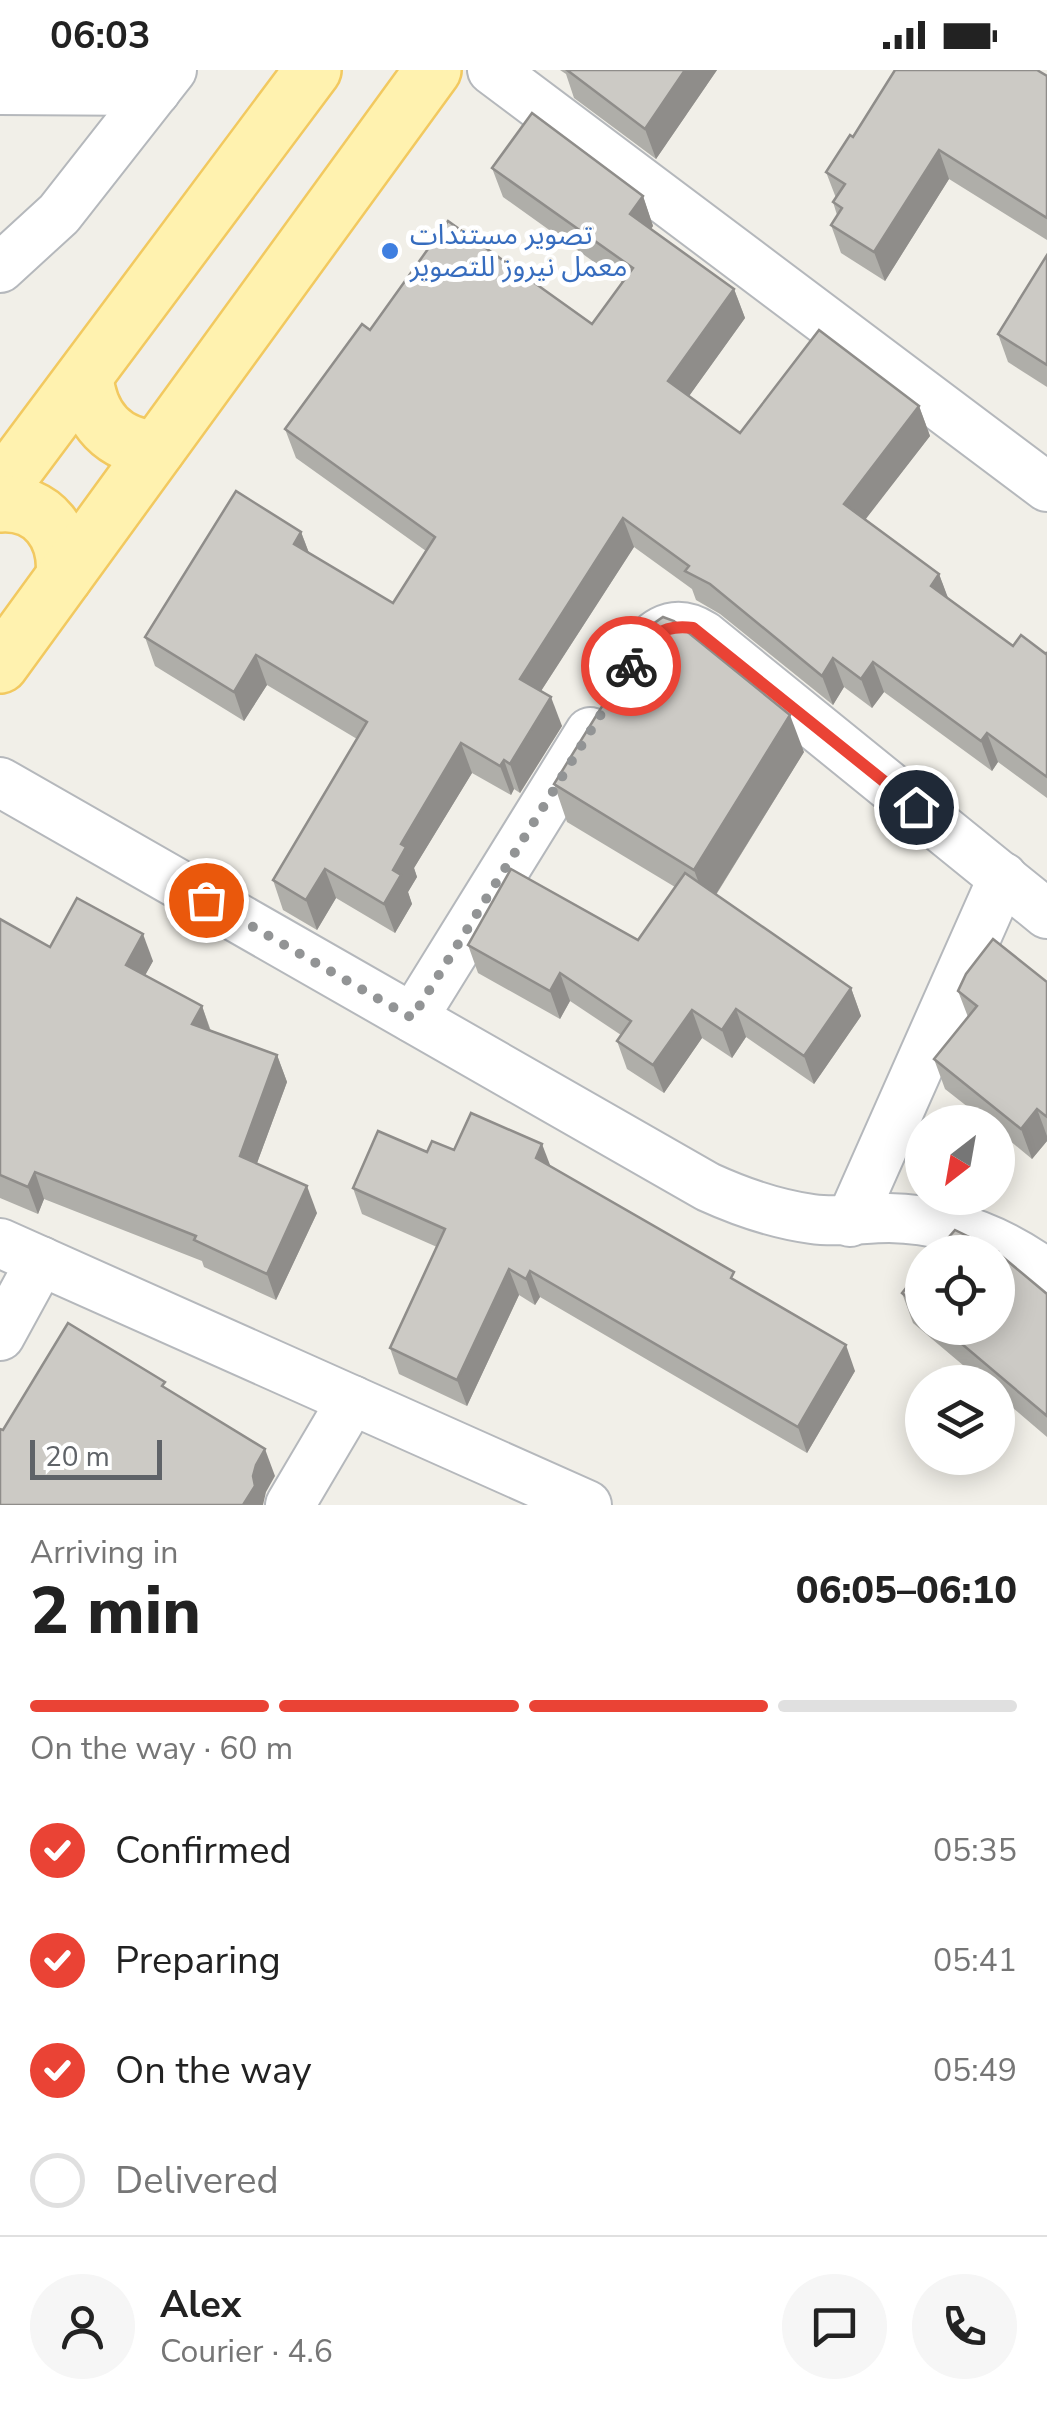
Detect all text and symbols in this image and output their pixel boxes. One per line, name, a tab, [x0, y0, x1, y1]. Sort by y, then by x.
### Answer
text: 06:03	[50, 10, 151, 61]
place label: تصوير مستندات معمل نيروز للتصوير	[409, 216, 628, 286]
marker: تصوير مستندات معمل نيروز للتصوير	[379, 240, 401, 262]
courier	[581, 616, 681, 716]
icon: bike	[604, 639, 659, 694]
pin	[874, 765, 959, 850]
icon: home	[889, 780, 944, 835]
pin	[164, 858, 249, 943]
icon: bag	[179, 873, 234, 928]
north arrow	[905, 1105, 1015, 1215]
map controls	[905, 1105, 1015, 1475]
button: locate	[905, 1235, 1015, 1345]
button: layers	[905, 1365, 1015, 1475]
scale bar	[30, 1435, 162, 1480]
text: 20 m	[45, 1438, 110, 1476]
text: Arriving in	[30, 1531, 178, 1574]
text: 06:05–06:10	[796, 1565, 1017, 1616]
text: 2 min	[30, 1567, 201, 1656]
text: On the way · 60 m	[30, 1727, 293, 1770]
icon: check	[30, 1823, 85, 1878]
text: Confirmed	[115, 1825, 292, 1876]
text: 05:35	[933, 1829, 1017, 1872]
icon: check	[30, 1933, 85, 1988]
text: Preparing	[115, 1935, 281, 1986]
text: 05:41	[933, 1939, 1017, 1982]
icon: check	[30, 2043, 85, 2098]
text: On the way	[115, 2045, 311, 2096]
text: 05:49	[933, 2049, 1017, 2092]
text: Delivered	[115, 2155, 279, 2206]
button: person	[30, 2274, 135, 2379]
button: chat	[782, 2274, 887, 2379]
button: phone	[912, 2274, 1017, 2379]
text: Alex	[160, 2279, 241, 2330]
text: Courier · 4.6	[160, 2330, 333, 2373]

